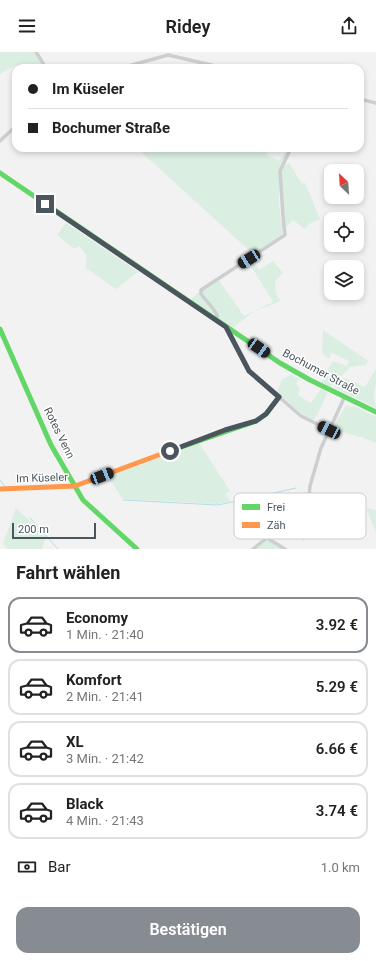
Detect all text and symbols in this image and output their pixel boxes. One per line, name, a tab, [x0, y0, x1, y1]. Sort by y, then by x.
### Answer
icon: menu	[16, 15, 38, 37]
icon: share	[338, 15, 360, 37]
text: Ridey	[166, 16, 210, 37]
text: Im Küseler	[52, 80, 124, 98]
text: Bochumer Straße	[52, 119, 170, 137]
north arrow	[324, 164, 364, 204]
map controls	[324, 164, 364, 300]
route end	[36, 195, 54, 213]
button: locate	[324, 212, 364, 252]
car	[236, 248, 262, 270]
button: layers	[324, 260, 364, 300]
car	[246, 336, 272, 360]
street label: Bochumer Straße	[280, 346, 362, 398]
street label: Rotes Venn	[41, 405, 77, 461]
car	[316, 419, 342, 441]
route start	[161, 442, 179, 460]
car	[89, 466, 115, 486]
street label: Im Küseler	[16, 471, 68, 485]
legend	[234, 493, 366, 539]
text: Frei	[267, 501, 285, 514]
text: Zäh	[267, 519, 286, 532]
scale bar	[12, 521, 96, 540]
text: 200 m	[18, 523, 49, 536]
text: Fahrt wählen	[16, 562, 120, 583]
icon: car	[18, 607, 54, 643]
text: Economy	[66, 609, 128, 627]
text: 3.92 €	[316, 616, 358, 634]
text: 1 Min. · 21:40	[66, 627, 144, 642]
icon: car	[18, 669, 54, 705]
text: Komfort	[66, 671, 122, 689]
text: 5.29 €	[316, 678, 358, 696]
text: 2 Min. · 21:41	[66, 689, 144, 704]
icon: car	[18, 731, 54, 767]
text: XL	[66, 733, 84, 751]
text: 6.66 €	[316, 740, 358, 758]
text: 3 Min. · 21:42	[66, 751, 144, 766]
icon: car	[18, 793, 54, 829]
text: Black	[66, 795, 103, 813]
text: 3.74 €	[316, 802, 358, 820]
text: 4 Min. · 21:43	[66, 813, 144, 828]
icon: cash	[16, 856, 38, 878]
text: Bar	[48, 858, 71, 876]
text: 1.0 km	[321, 860, 360, 875]
button: Bestätigen	[16, 907, 360, 953]

